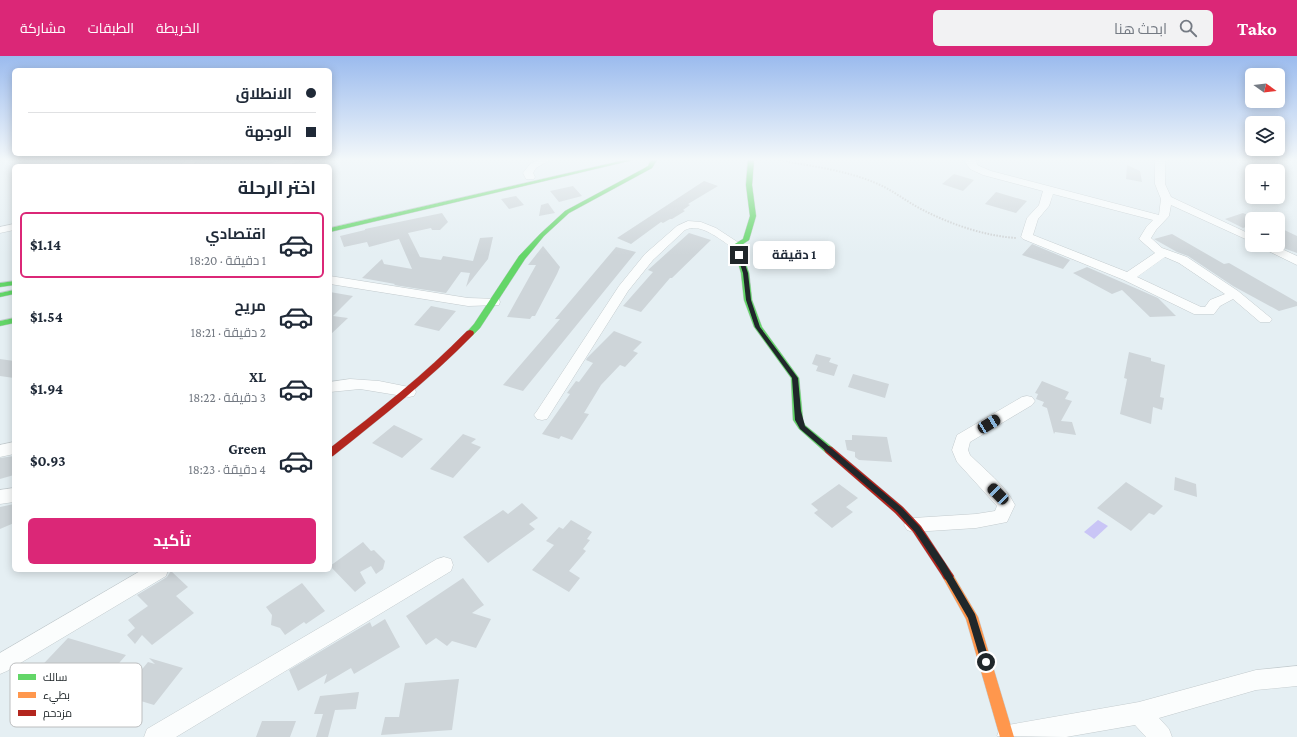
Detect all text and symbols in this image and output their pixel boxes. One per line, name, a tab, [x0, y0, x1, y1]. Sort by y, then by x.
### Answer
search box	[933, 10, 1213, 46]
icon: search	[1177, 17, 1199, 39]
text: Tako	[1237, 18, 1277, 39]
text: مشاركة	[20, 20, 66, 36]
text: الطبقات	[88, 20, 134, 36]
text: الخريطة	[156, 20, 200, 36]
text: ابحث هنا	[1114, 21, 1167, 37]
north arrow	[1245, 68, 1285, 108]
map controls	[1245, 68, 1285, 252]
text: الانطلاق	[236, 86, 292, 102]
button: layers	[1245, 116, 1285, 156]
text: الوجهة	[245, 124, 292, 140]
button: +	[1245, 164, 1285, 204]
text: اختر الرحلة	[238, 178, 316, 198]
button: −	[1245, 212, 1285, 252]
text: اقتصادي	[206, 226, 266, 242]
icon: car	[278, 227, 314, 263]
text: $1.14	[30, 237, 61, 253]
callout: 1 دقيقة	[753, 241, 835, 269]
route end	[730, 246, 748, 264]
text: 1 دقيقة	[772, 247, 816, 262]
text: 1 دقيقة · 18:20	[190, 253, 266, 268]
text: مريح	[234, 298, 266, 314]
icon: car	[278, 299, 314, 335]
text: $1.54	[30, 309, 63, 325]
text: 2 دقيقة · 18:21	[191, 325, 266, 340]
text: XL	[249, 369, 266, 385]
icon: car	[278, 371, 314, 407]
text: $1.94	[30, 381, 63, 397]
text: 3 دقيقة · 18:22	[189, 390, 266, 405]
car	[976, 413, 1002, 435]
text: Green	[228, 441, 266, 457]
icon: car	[278, 443, 314, 479]
text: $0.93	[30, 453, 66, 469]
text: 4 دقيقة · 18:23	[188, 462, 266, 477]
car	[985, 481, 1011, 507]
button: تأكيد	[28, 518, 316, 564]
route start	[977, 653, 995, 671]
legend	[10, 663, 142, 727]
text: سالك	[43, 671, 67, 683]
text: بطيء	[43, 689, 70, 704]
text: مزدحم	[43, 707, 72, 721]

